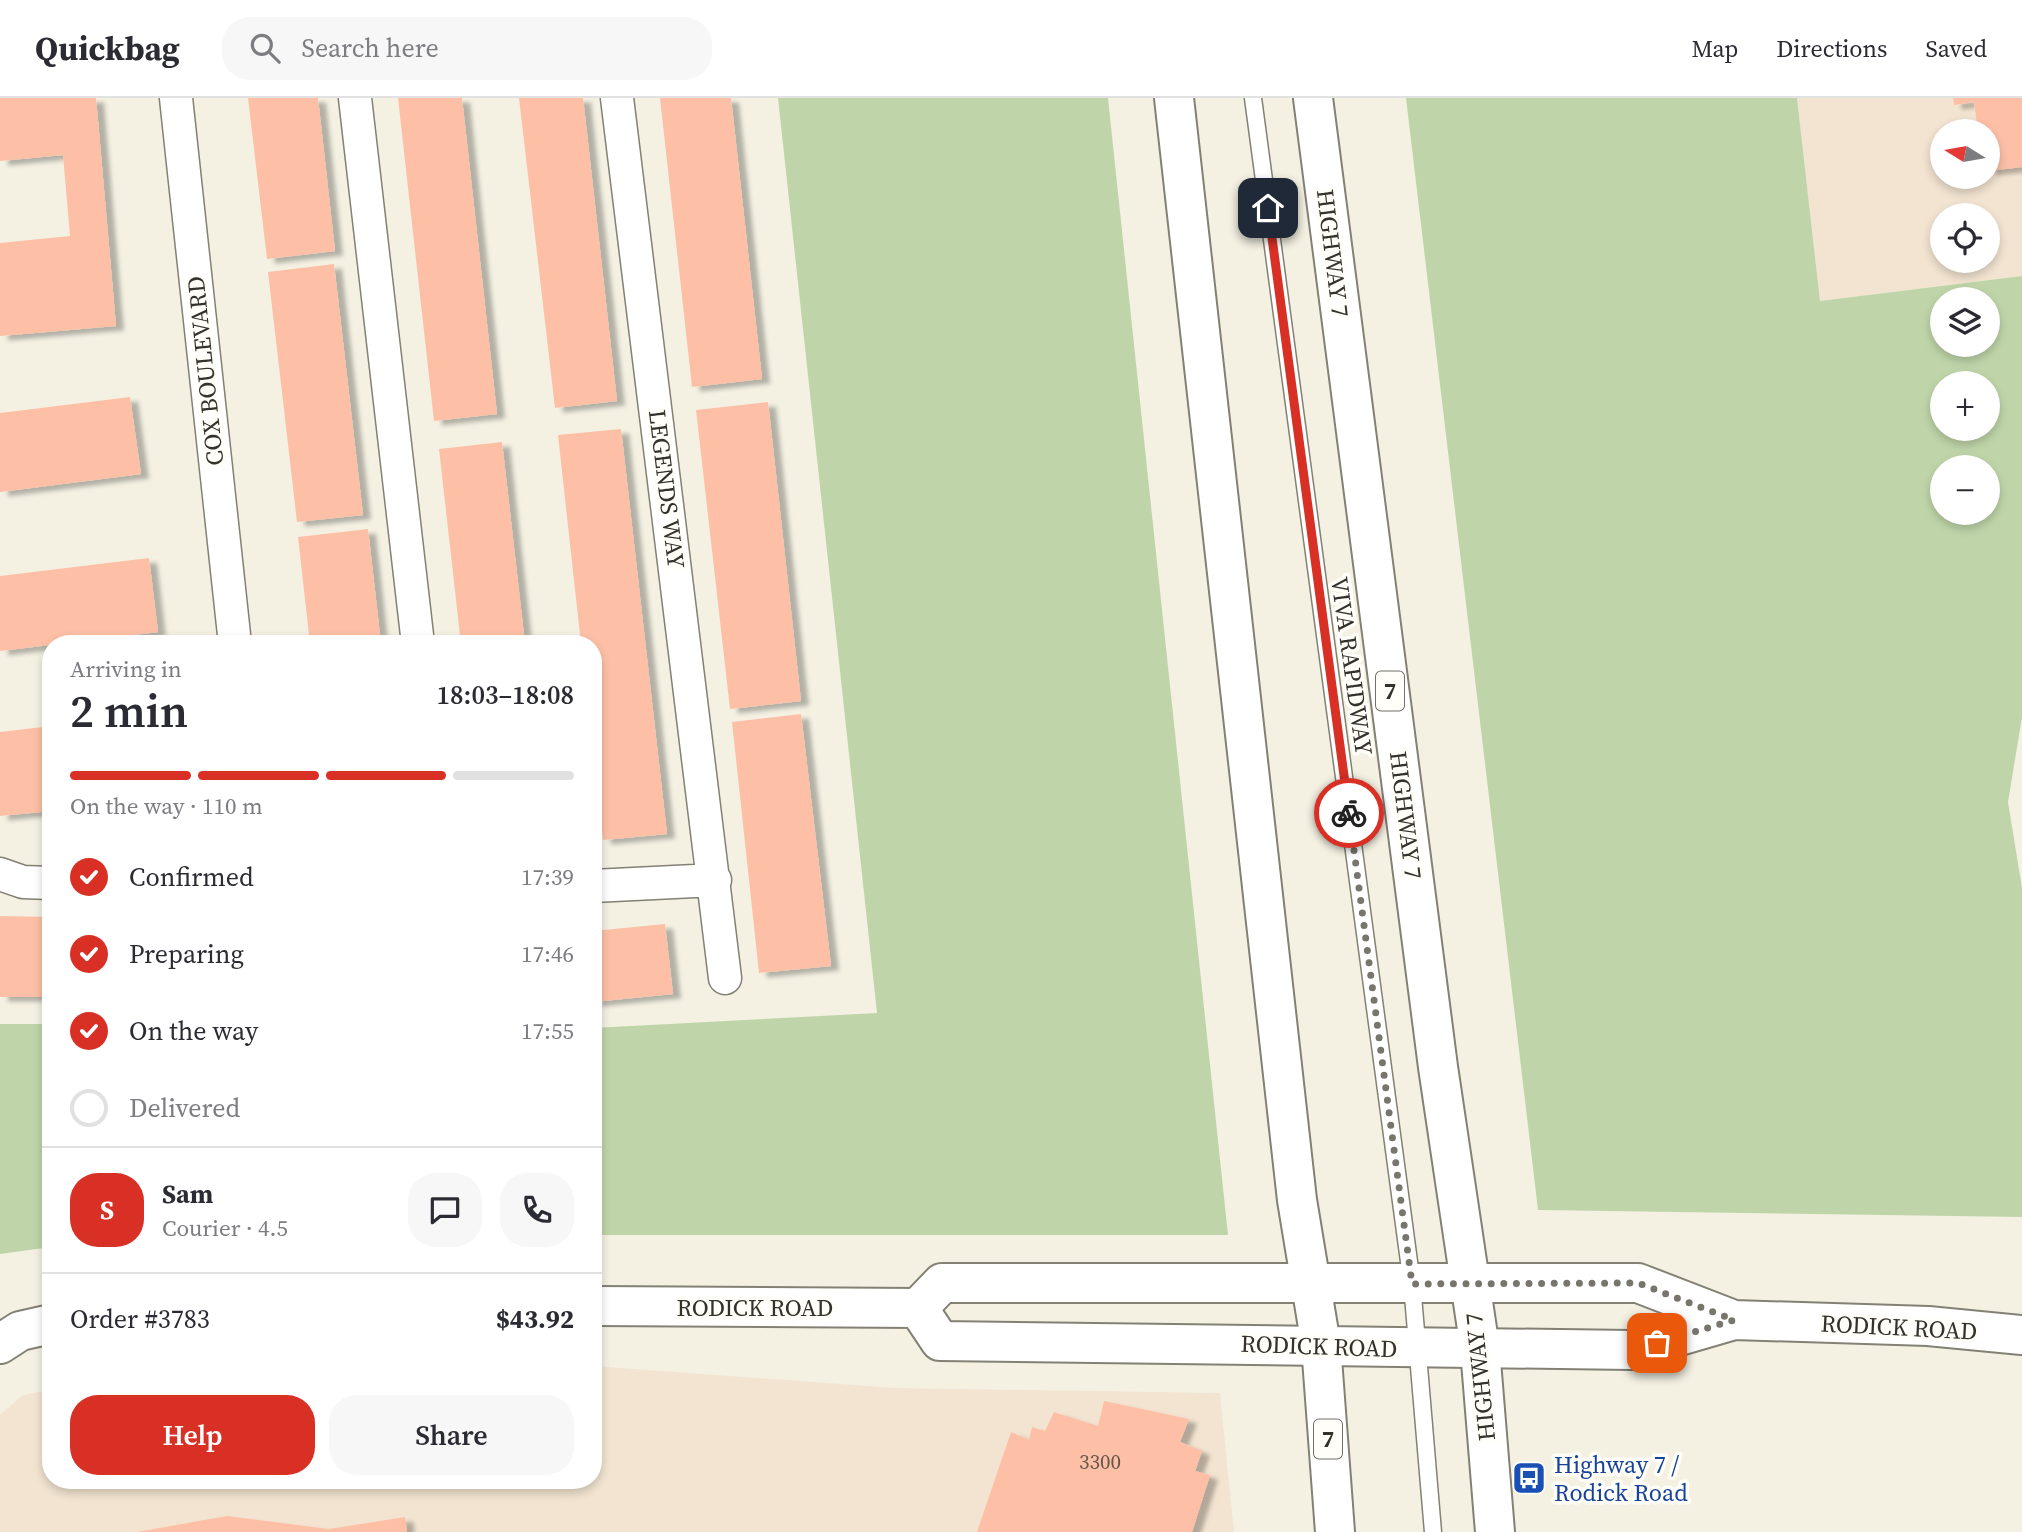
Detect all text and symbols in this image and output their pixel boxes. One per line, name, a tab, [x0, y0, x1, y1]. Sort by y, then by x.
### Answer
search box	[222, 17, 712, 80]
text: Quickbag	[35, 26, 180, 71]
icon: search	[246, 29, 284, 67]
text: Search here	[302, 30, 439, 66]
text: Map	[1691, 32, 1738, 65]
text: Directions	[1776, 32, 1887, 65]
text: Saved	[1925, 32, 1987, 65]
north arrow	[1930, 119, 2000, 189]
map controls	[1930, 119, 2000, 525]
pin	[1238, 178, 1298, 238]
street label: HIGHWAY 7	[1309, 187, 1357, 319]
icon: home	[1249, 189, 1287, 227]
button: locate	[1930, 203, 2000, 273]
street label: COX BOULEVARD	[179, 275, 231, 467]
button: layers	[1930, 287, 2000, 357]
button: +	[1930, 371, 2000, 441]
street label: LEGENDS WAY	[641, 408, 693, 570]
button: −	[1930, 455, 2000, 525]
street label: VIVA RAPIDWAY	[1323, 575, 1381, 757]
text: Arriving in	[70, 653, 182, 685]
road number: 7	[1376, 671, 1404, 710]
text: 18:03–18:08	[437, 677, 574, 713]
text: 2 min	[70, 679, 188, 742]
street label: HIGHWAY 7	[1382, 749, 1430, 881]
courier	[1314, 778, 1384, 848]
text: On the way · 110 m	[70, 790, 263, 822]
icon: bike	[1330, 794, 1368, 832]
icon: check	[70, 858, 108, 896]
text: Confirmed	[129, 859, 254, 895]
text: 17:39	[521, 861, 574, 893]
icon: check	[70, 935, 108, 973]
text: Preparing	[129, 936, 244, 972]
text: 17:46	[521, 938, 574, 970]
icon: check	[70, 1012, 108, 1050]
text: On the way	[129, 1013, 258, 1049]
text: 17:55	[521, 1015, 574, 1047]
text: Delivered	[129, 1090, 240, 1126]
button: chat	[408, 1173, 482, 1247]
button: phone	[500, 1173, 574, 1247]
text: Sam	[162, 1176, 213, 1212]
text: S	[100, 1192, 114, 1228]
text: Courier · 4.5	[162, 1212, 288, 1244]
street label: RODICK ROAD	[677, 1291, 833, 1324]
text: Order #3783	[70, 1301, 210, 1337]
text: $43.92	[496, 1301, 574, 1337]
street label: RODICK ROAD	[1820, 1306, 1978, 1348]
street label: HIGHWAY 7	[1457, 1311, 1503, 1443]
pin	[1627, 1313, 1687, 1373]
icon: bag	[1638, 1324, 1676, 1362]
street label: RODICK ROAD	[1240, 1327, 1398, 1365]
button: Help	[70, 1395, 315, 1475]
button: Share	[329, 1395, 574, 1475]
road number: 7	[1314, 1420, 1342, 1458]
house number: 3300	[1079, 1447, 1121, 1476]
place label: Highway 7 / Rodick Road	[1554, 1448, 1688, 1509]
bus stop icon: Highway 7 / Rodick Road	[1510, 1459, 1548, 1497]

